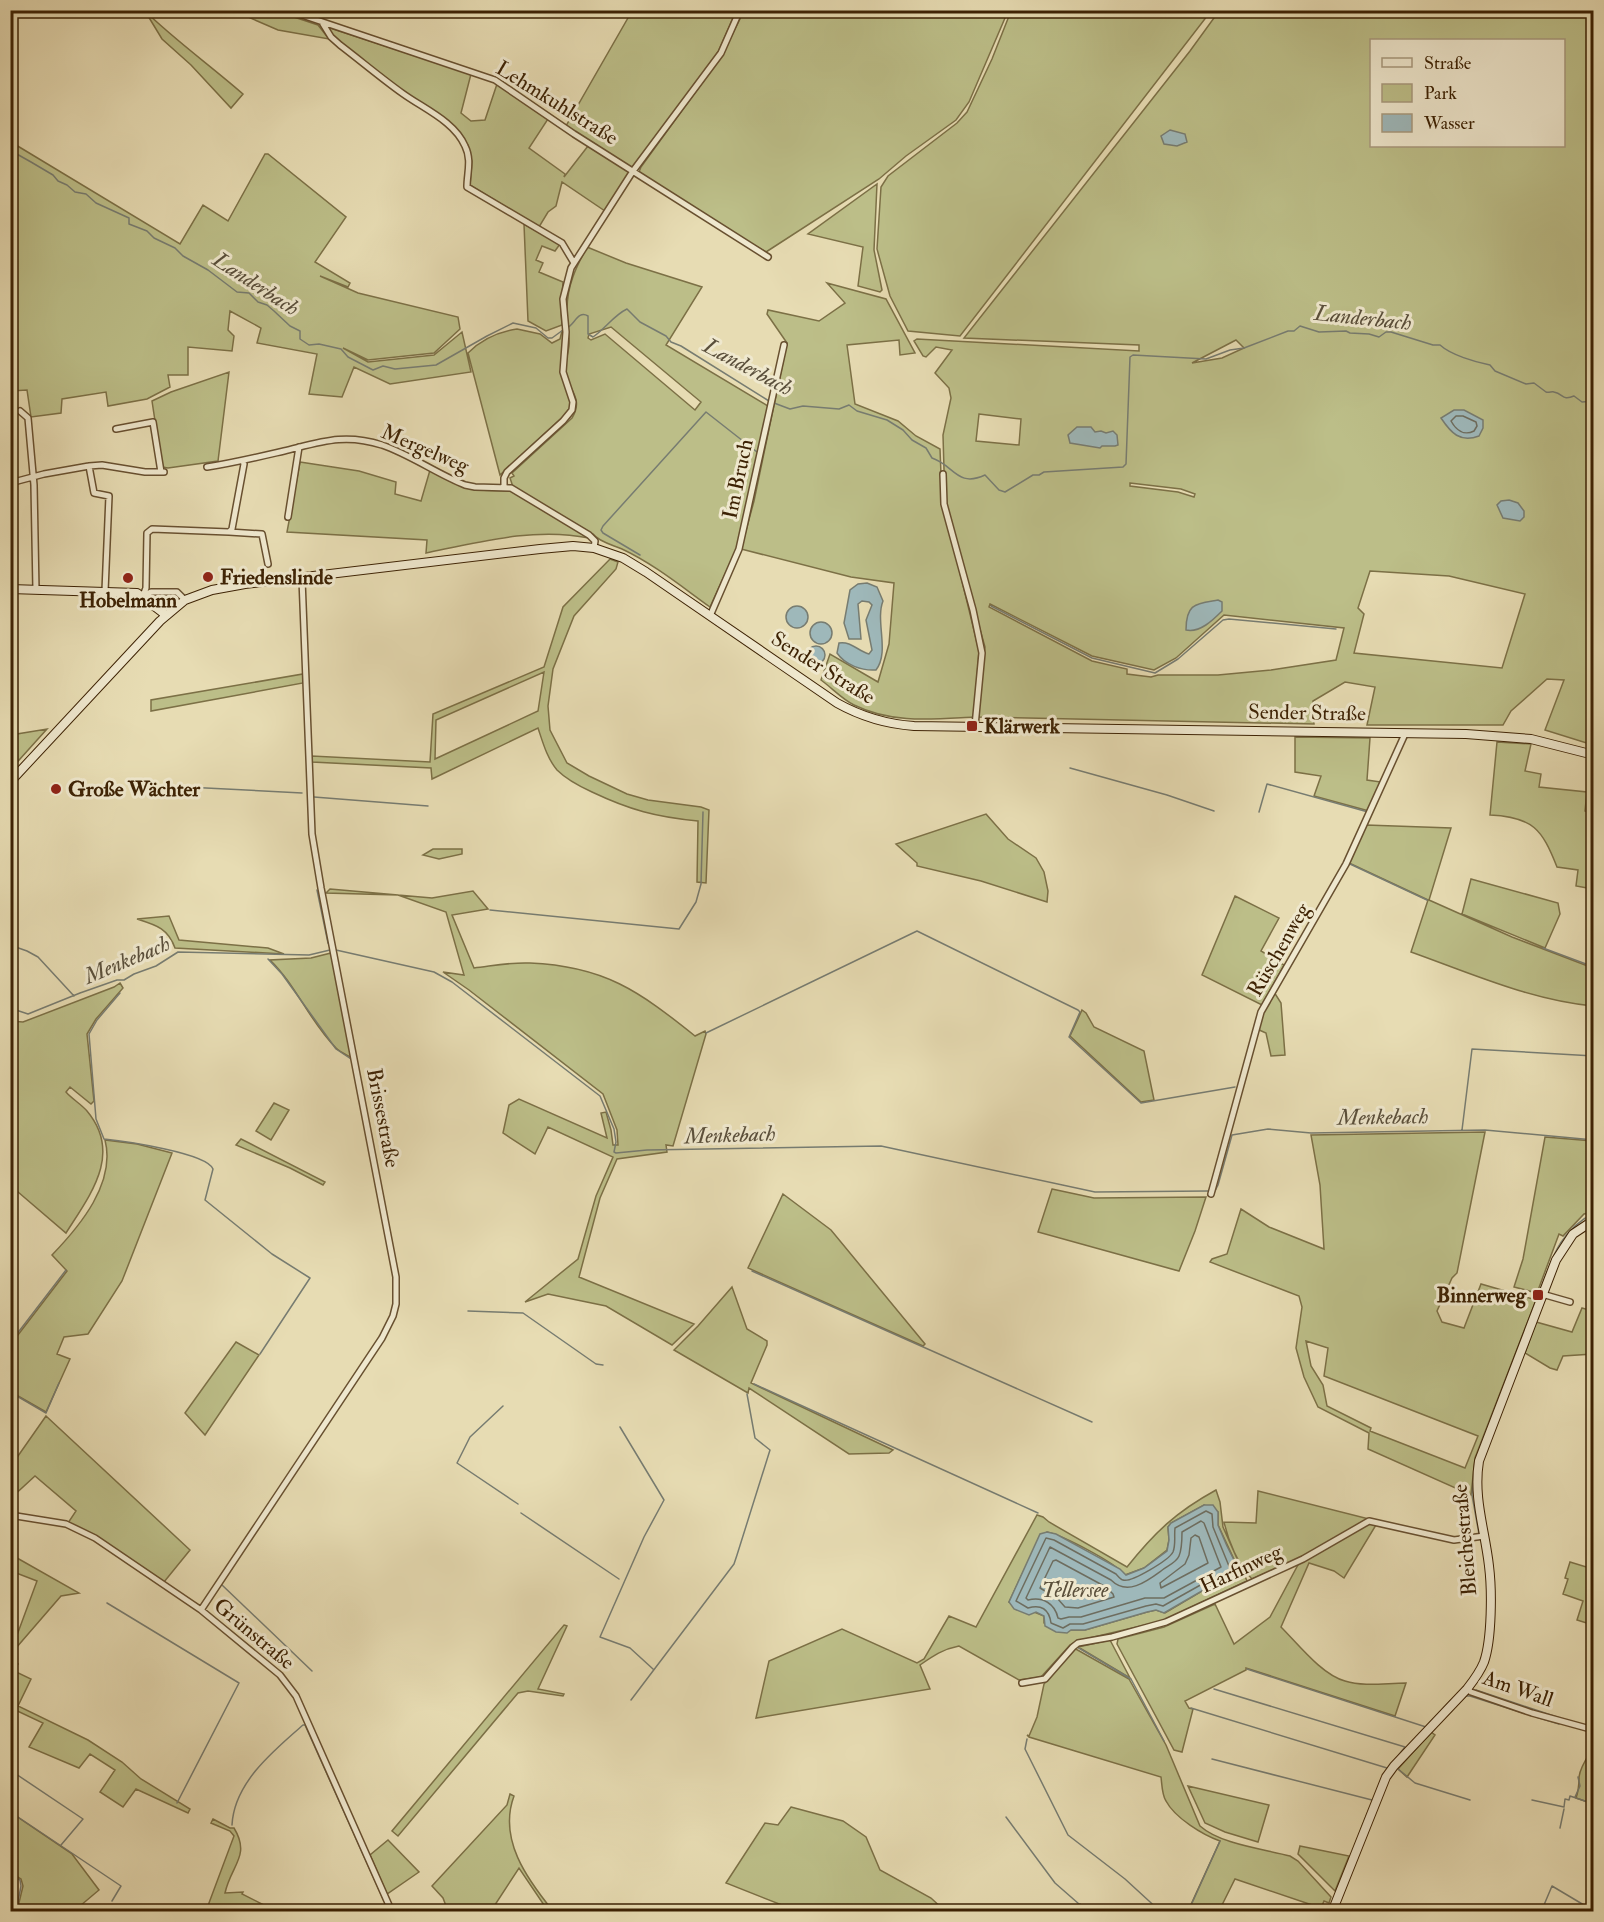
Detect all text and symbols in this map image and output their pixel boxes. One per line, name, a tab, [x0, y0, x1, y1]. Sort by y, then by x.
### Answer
legend	[1370, 39, 1565, 147]
text: Straße	[1424, 52, 1472, 75]
street label: Lehmkuhlstraße	[491, 55, 623, 151]
text: Park	[1424, 82, 1457, 105]
text: Wasser	[1423, 112, 1475, 135]
water label: Landerbach	[207, 245, 305, 322]
water label: Landerbach	[1312, 299, 1413, 337]
water label: Landerbach	[697, 331, 798, 402]
street label: Mergelweg	[377, 418, 474, 480]
street label: Im Bruch	[716, 437, 760, 521]
place label: Friedenslinde	[220, 564, 333, 591]
marker: Friedenslinde	[201, 570, 215, 584]
marker: Hobelmann	[121, 571, 135, 585]
place label: Hobelmann	[79, 587, 177, 614]
street label: Sender Straße	[766, 625, 880, 711]
street label: Sender Straße	[1248, 698, 1366, 728]
place label: Klärwerk	[984, 713, 1061, 740]
marker: Klärwerk	[965, 719, 979, 733]
place label: Große Wächter	[68, 776, 201, 803]
marker: Große Wächter	[49, 782, 63, 796]
street label: Rüschenweg	[1241, 898, 1317, 1002]
water label: Menkebach	[78, 929, 174, 991]
street label: Brissestraße	[360, 1066, 406, 1170]
water label: Menkebach	[1335, 1102, 1429, 1132]
water label: Menkebach	[682, 1119, 776, 1151]
place label: Binnerweg	[1437, 1282, 1527, 1309]
marker: Binnerweg	[1531, 1288, 1545, 1302]
street label: Bleichestraße	[1447, 1483, 1483, 1597]
street label: Harfinweg	[1196, 1538, 1287, 1600]
water label: Tellersee	[1042, 1576, 1109, 1604]
street label: Grünstraße	[208, 1592, 300, 1676]
street label: Am Wall	[1478, 1664, 1557, 1714]

